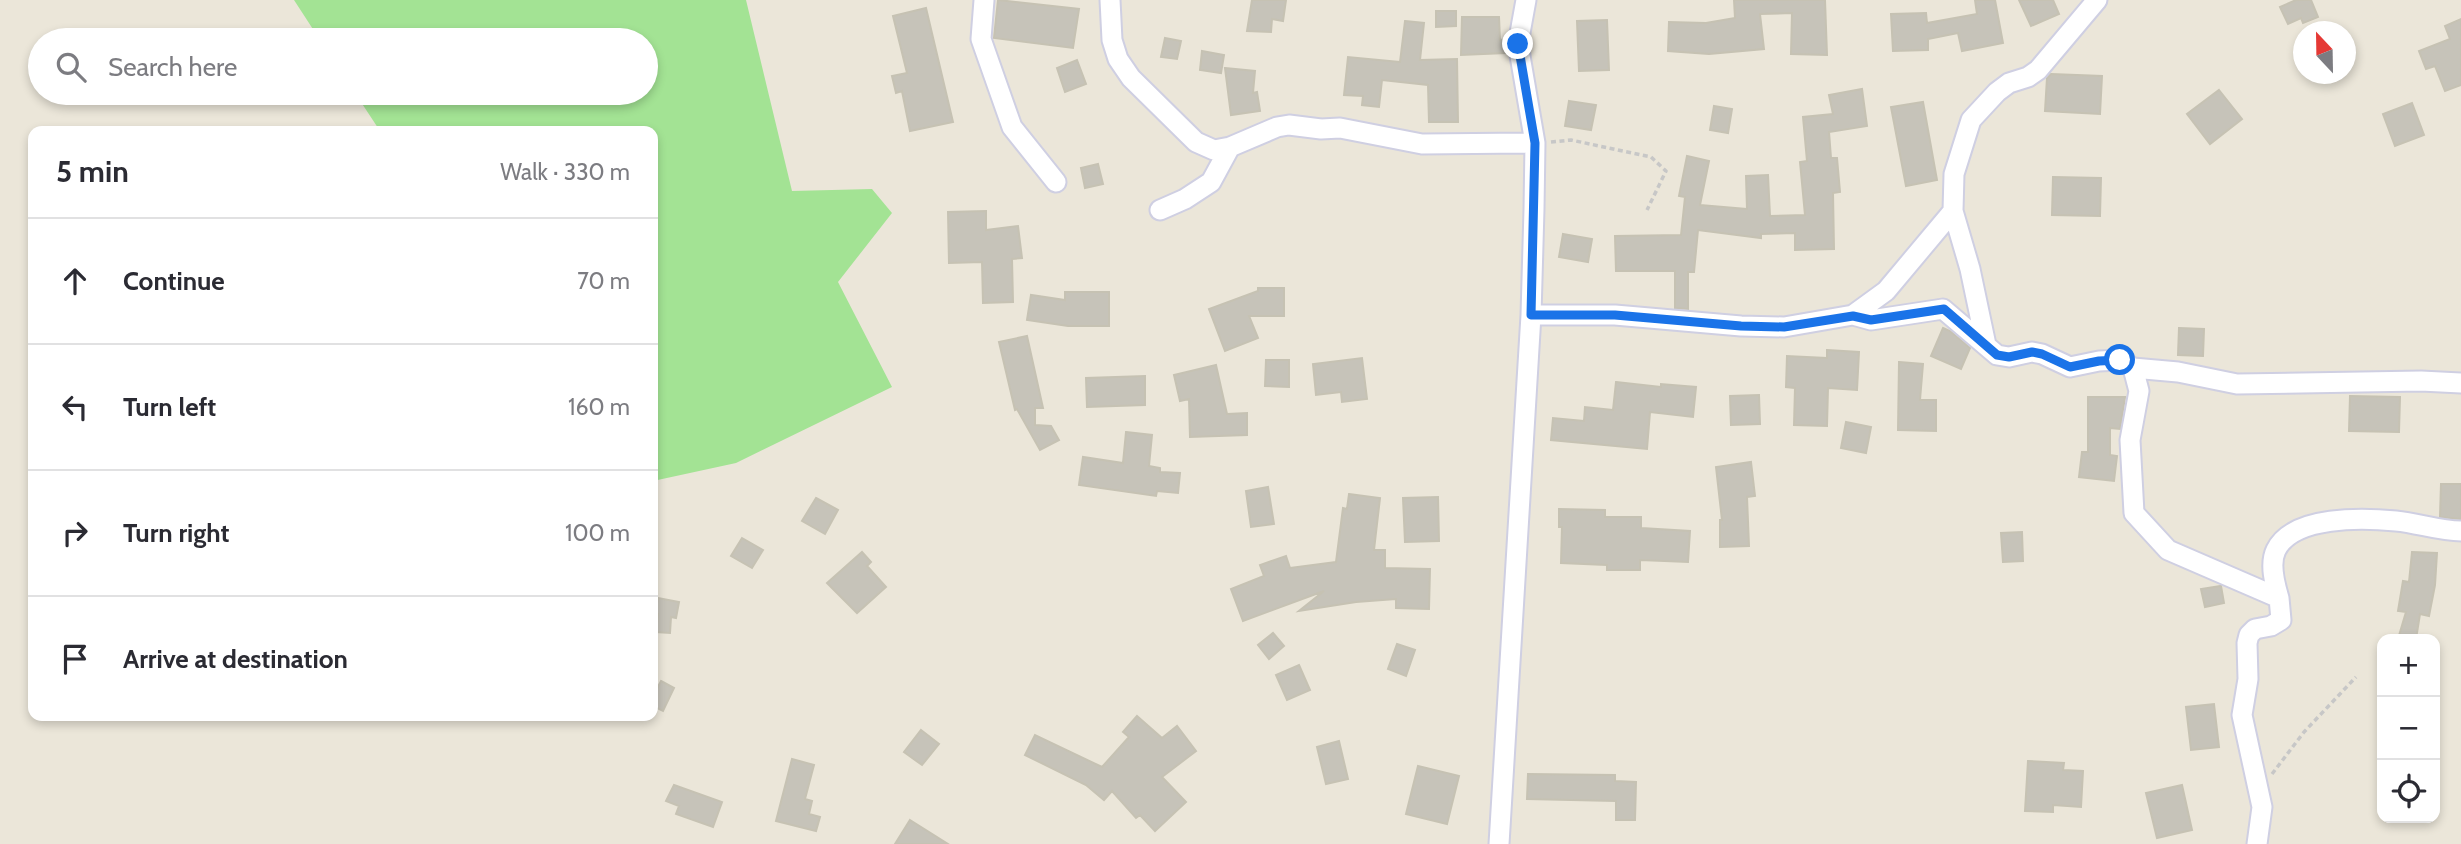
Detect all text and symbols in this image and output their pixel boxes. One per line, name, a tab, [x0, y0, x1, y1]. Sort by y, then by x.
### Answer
north arrow	[2293, 21, 2356, 84]
search box	[28, 28, 658, 105]
route end	[1502, 28, 1533, 59]
icon: search	[52, 48, 90, 86]
text: Search here	[108, 51, 237, 83]
text: 5 min	[56, 153, 129, 190]
text: Walk · 330 m	[500, 158, 630, 186]
icon: ahead	[56, 262, 94, 300]
text: Continue	[123, 265, 225, 297]
text: 70 m	[577, 267, 630, 295]
route start	[2104, 344, 2135, 375]
icon: left	[56, 388, 94, 426]
text: Turn left	[123, 391, 216, 423]
text: 160 m	[568, 393, 630, 421]
icon: right	[56, 514, 94, 552]
text: Turn right	[123, 517, 229, 549]
text: 100 m	[565, 519, 630, 547]
map controls	[2377, 634, 2440, 823]
button: +	[2377, 634, 2440, 697]
icon: arrive	[56, 640, 94, 678]
text: Arrive at destination	[123, 643, 348, 675]
button: −	[2377, 697, 2440, 760]
button: locate	[2377, 760, 2440, 823]

